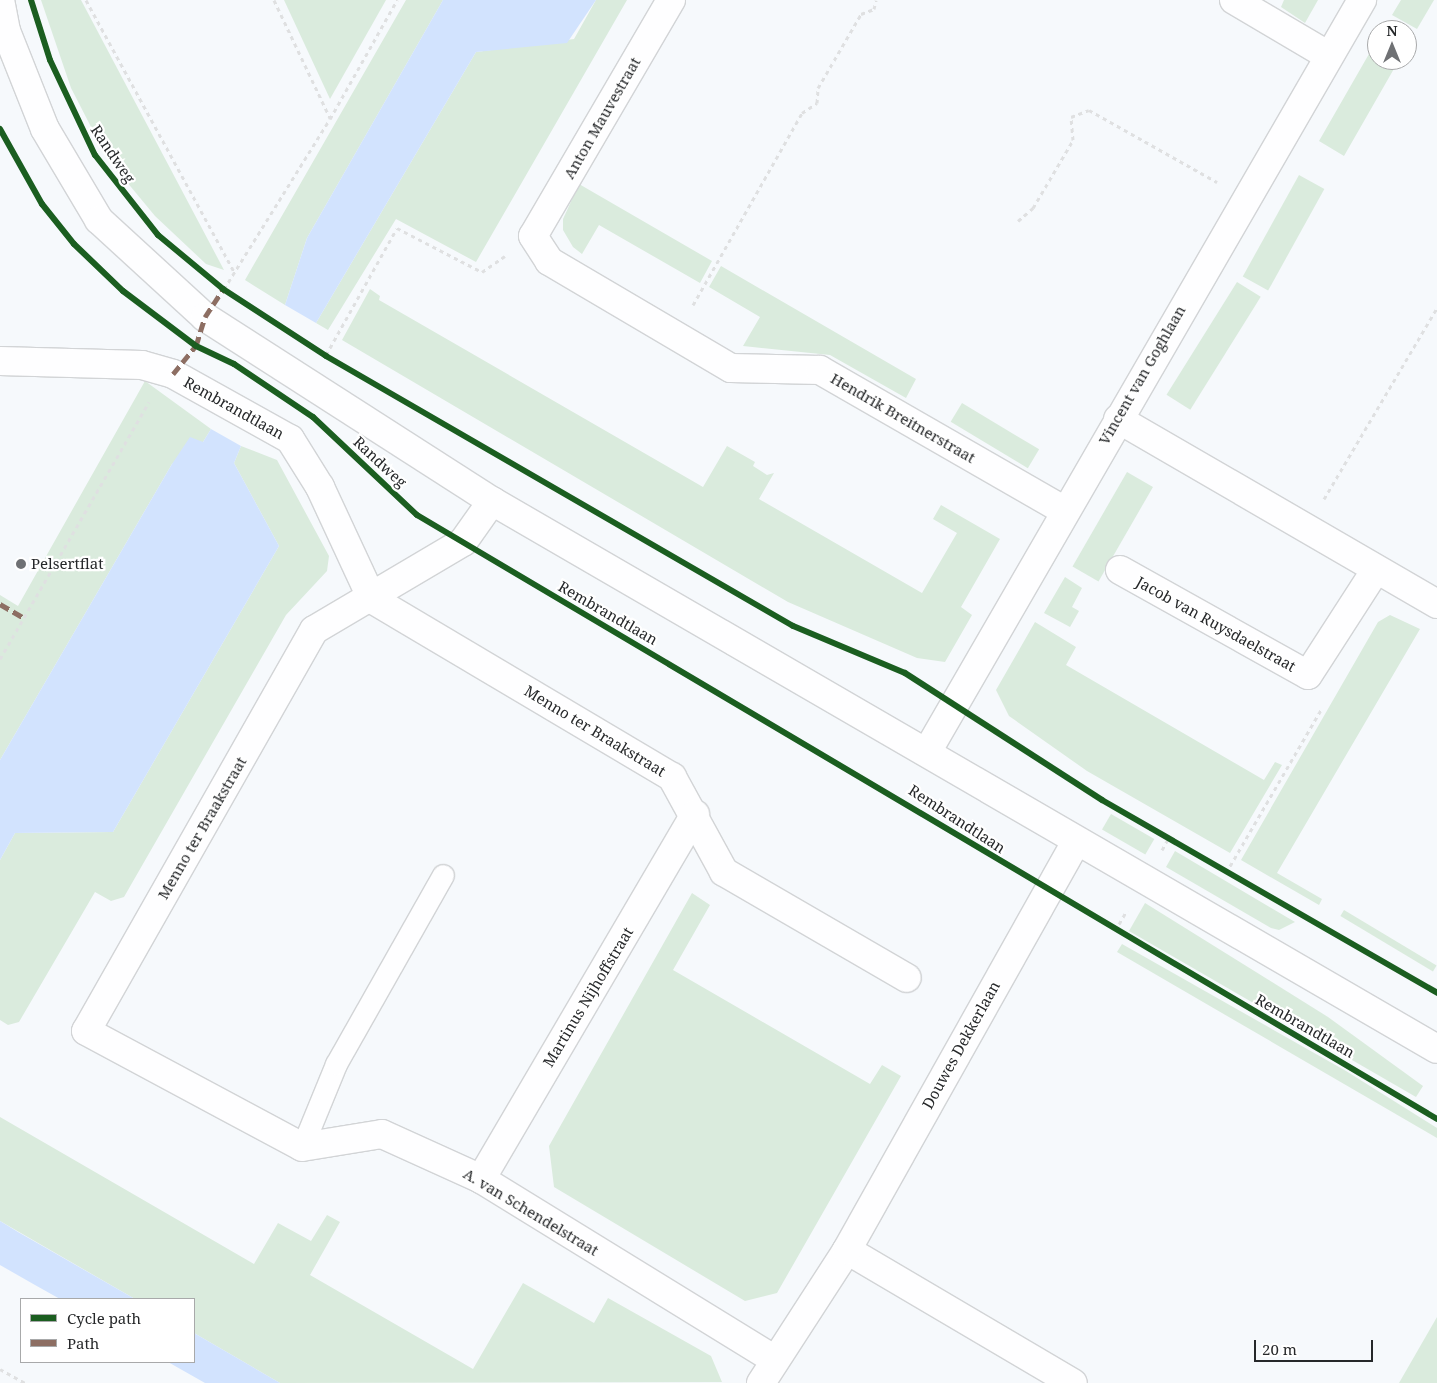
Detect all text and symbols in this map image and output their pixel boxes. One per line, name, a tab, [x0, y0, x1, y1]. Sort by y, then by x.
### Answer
north arrow	[1367, 20, 1417, 70]
text: N	[1386, 21, 1398, 40]
street label: Anton Mauvestraat	[560, 54, 644, 182]
street label: Randweg	[87, 122, 139, 186]
street label: Vincent van Goghlaan	[1095, 302, 1189, 448]
street label: Hendrik Breitnerstraat	[827, 369, 979, 467]
street label: Rembrandtlaan	[181, 373, 287, 443]
street label: Randweg	[350, 433, 410, 491]
place label: Pelsertflat	[31, 555, 104, 573]
marker: Pelsertflat	[15, 558, 27, 570]
street label: Jacob van Ruysdaelstraat	[1133, 573, 1299, 675]
street label: Rembrandtlaan	[555, 577, 661, 649]
street label: Menno ter Braakstraat	[521, 682, 669, 780]
street label: Menno ter Braakstraat	[154, 754, 250, 902]
street label: Rembrandtlaan	[905, 781, 1009, 857]
street label: Martinus Nijhoffstraat	[539, 924, 637, 1070]
street label: Douwes Dekkerlaan	[918, 978, 1004, 1112]
street label: Rembrandtlaan	[1252, 990, 1358, 1062]
street label: A. van Schendelstraat	[460, 1164, 602, 1260]
legend	[20, 1298, 195, 1363]
text: Cycle path	[67, 1308, 141, 1328]
scale bar	[1257, 1330, 1376, 1362]
text: Path	[67, 1333, 99, 1353]
text: 20 m	[1262, 1339, 1297, 1359]

